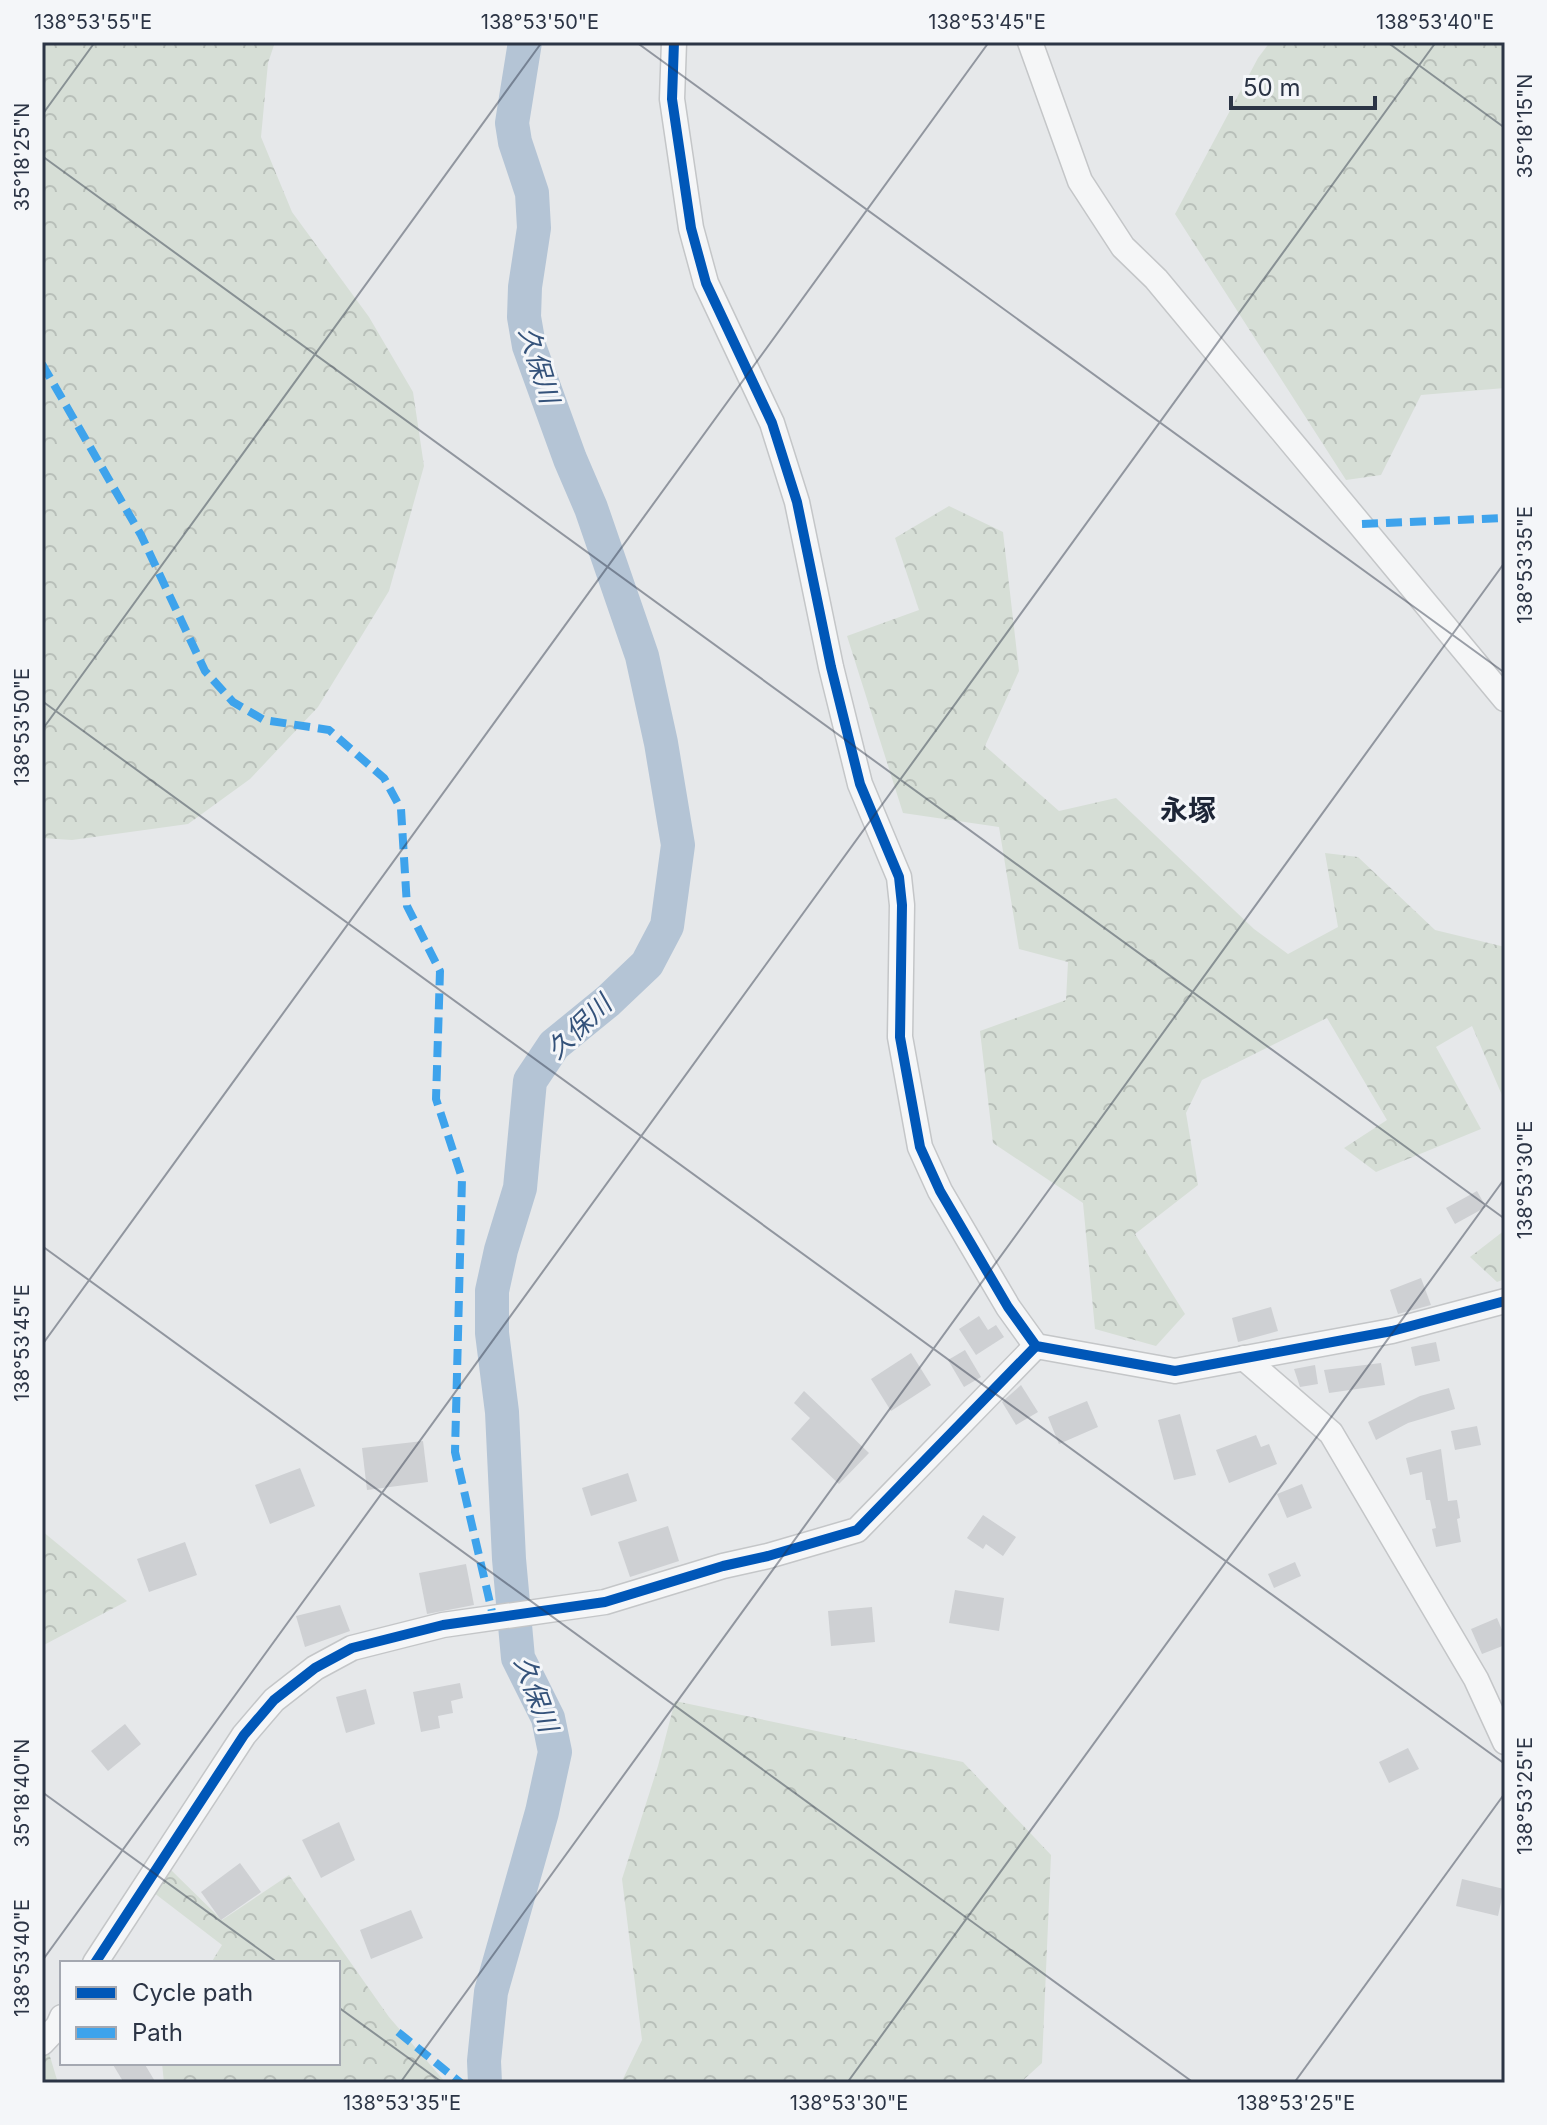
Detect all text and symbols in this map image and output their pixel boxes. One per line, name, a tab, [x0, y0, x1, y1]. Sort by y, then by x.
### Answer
text: 138°53'55"E	[34, 10, 152, 34]
text: 138°53'50"E	[481, 10, 599, 34]
text: 138°53'45"E	[928, 10, 1046, 34]
text: 138°53'40"E	[1376, 10, 1494, 34]
scale bar	[1231, 60, 1375, 110]
text: 50 m	[1243, 73, 1301, 102]
text: 35°18'15"N	[1513, 74, 1537, 178]
text: 35°18'25"N	[10, 103, 34, 211]
water label: 久保川	[513, 323, 567, 410]
text: 138°53'35"E	[1513, 506, 1537, 624]
text: 138°53'50"E	[10, 668, 34, 786]
district label: 永塚	[1160, 793, 1216, 827]
water label: 久保川	[540, 986, 620, 1065]
text: 138°53'30"E	[1513, 1121, 1537, 1239]
text: 138°53'45"E	[10, 1284, 34, 1402]
water label: 久保川	[509, 1652, 565, 1739]
text: 138°53'25"E	[1513, 1737, 1537, 1855]
text: 35°18'40"N	[10, 1739, 34, 1847]
text: 138°53'40"E	[10, 1899, 34, 2017]
legend	[60, 1961, 340, 2065]
text: Cycle path	[132, 1978, 253, 2007]
text: Path	[132, 2018, 183, 2047]
text: 138°53'35"E	[343, 2091, 461, 2115]
text: 138°53'30"E	[790, 2091, 908, 2115]
text: 138°53'25"E	[1237, 2091, 1355, 2115]

